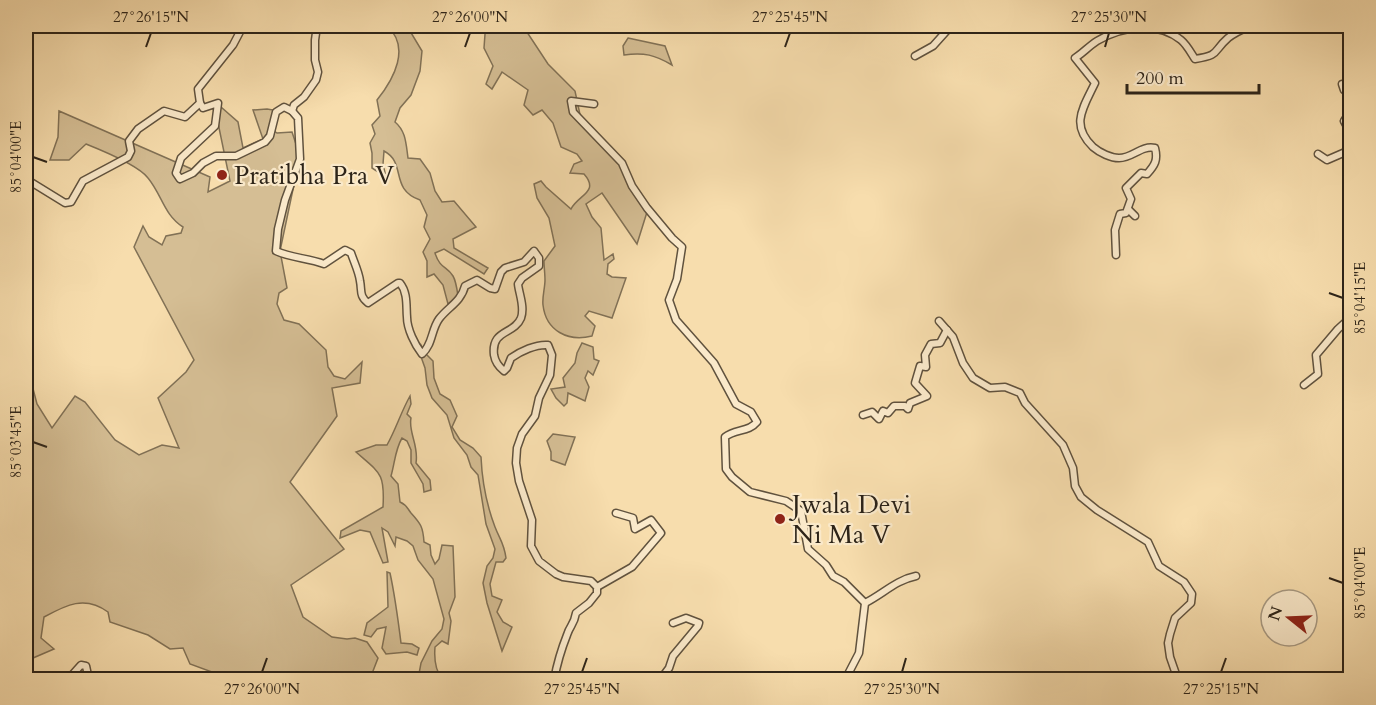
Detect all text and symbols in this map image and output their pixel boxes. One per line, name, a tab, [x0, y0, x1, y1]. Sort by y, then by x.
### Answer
text: 27°26'15"N	[113, 7, 189, 27]
text: 27°26'00"N	[432, 7, 508, 27]
text: 27°25'45"N	[752, 7, 828, 27]
text: 27°25'30"N	[1071, 7, 1147, 27]
scale bar	[1127, 57, 1259, 95]
text: 200 m	[1136, 66, 1184, 91]
text: 85°04'00"E	[6, 121, 26, 193]
place label: Pratibha Pra V	[234, 158, 395, 193]
marker: Pratibha Pra V	[215, 168, 229, 182]
text: 85°04'15"E	[1350, 262, 1370, 334]
text: 85°03'45"E	[6, 406, 26, 478]
place label: Jwala Devi Ni Ma V	[788, 487, 911, 552]
marker: Jwala Devi Ni Ma V	[773, 512, 787, 526]
text: 85°04'00"E	[1350, 547, 1370, 619]
north arrow	[1259, 588, 1319, 648]
text: N	[1263, 604, 1288, 624]
text: 27°26'00"N	[224, 679, 300, 699]
text: 27°25'45"N	[544, 679, 620, 699]
text: 27°25'30"N	[864, 679, 940, 699]
text: 27°25'15"N	[1183, 679, 1259, 699]

